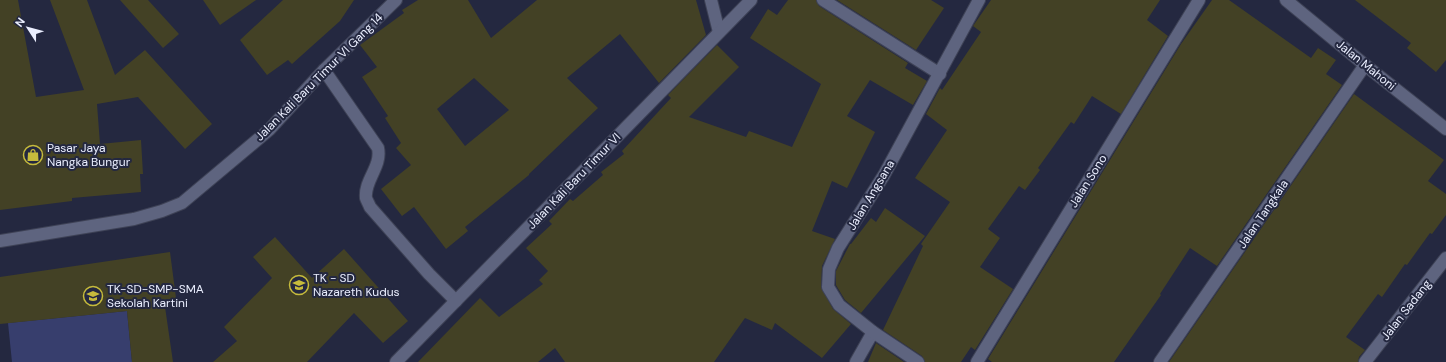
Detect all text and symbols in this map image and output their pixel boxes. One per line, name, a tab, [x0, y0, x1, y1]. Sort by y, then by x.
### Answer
north arrow	[8, 8, 48, 48]
street label: Jalan Kali Baru Timur VI Gang 14	[252, 10, 386, 144]
text: N	[12, 15, 28, 29]
street label: Jalan Mahoni	[1333, 36, 1399, 94]
street label: Jalan Kali Baru Timur VI	[524, 129, 624, 233]
place label: Pasar Jaya Nangka Bungur	[47, 140, 131, 170]
shop icon: Pasar Jaya Nangka Bungur	[22, 144, 44, 166]
street label: Jalan Sono	[1065, 151, 1111, 211]
street label: Jalan Angsana	[844, 157, 898, 233]
street label: Jalan Tangkala	[1234, 177, 1292, 251]
place label: TK - SD Nazareth Kudus	[313, 270, 400, 300]
school or university icon: TK - SD Nazareth Kudus	[288, 274, 310, 296]
street label: Jalan Sadang	[1377, 276, 1435, 344]
place label: TK-SD-SMP-SMA Sekolah Kartini	[107, 281, 204, 311]
school or university icon: TK-SD-SMP-SMA Sekolah Kartini	[82, 285, 104, 307]

